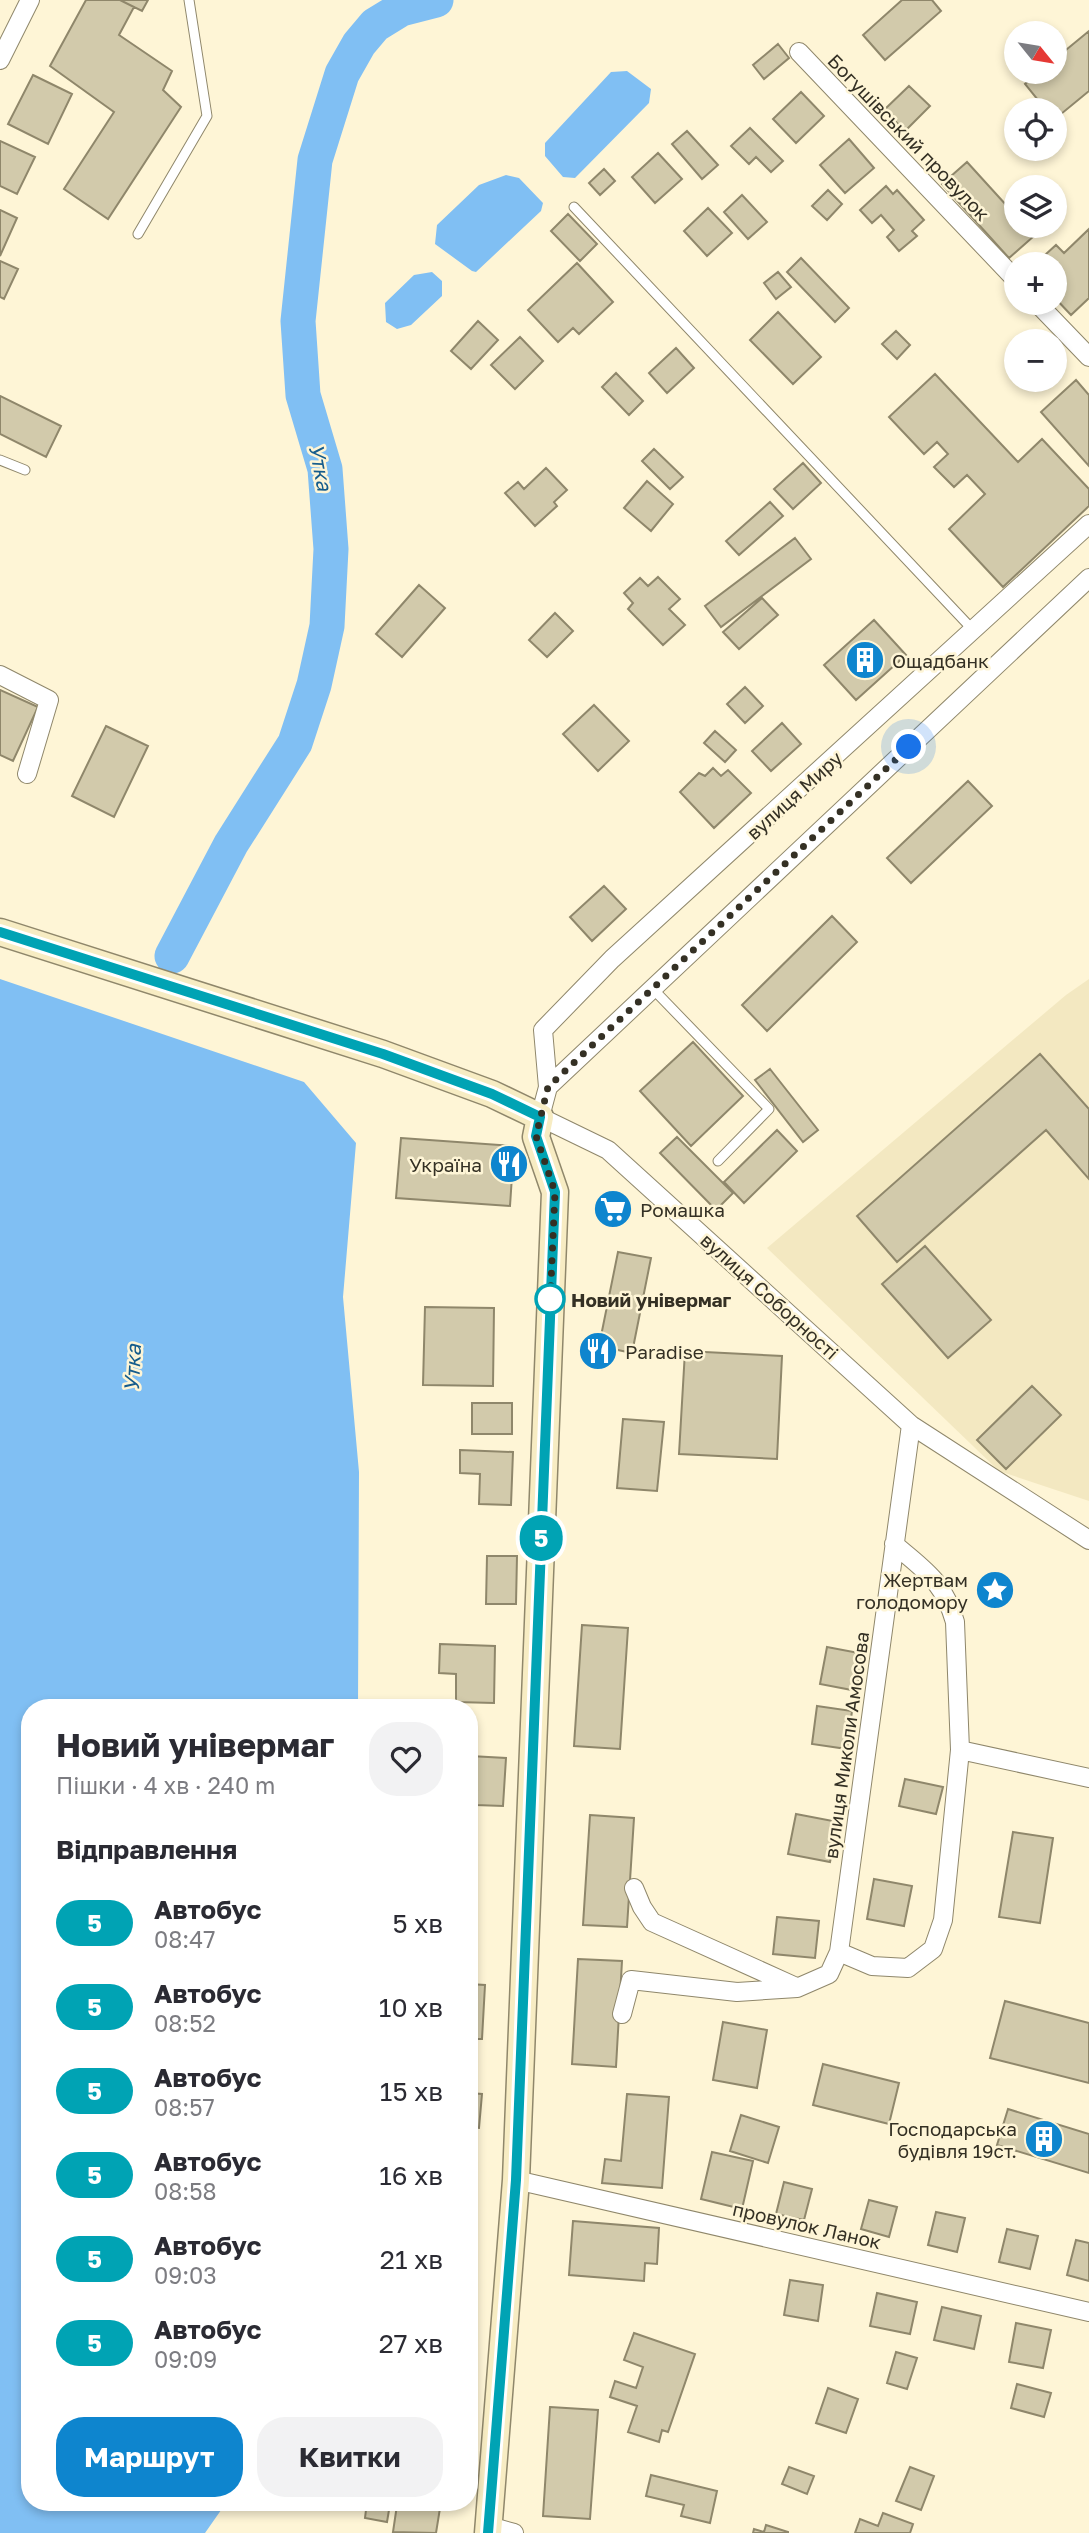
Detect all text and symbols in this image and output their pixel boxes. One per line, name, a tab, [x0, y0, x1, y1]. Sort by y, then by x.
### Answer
north arrow	[1004, 21, 1068, 84]
map controls	[1004, 21, 1067, 392]
street label: Богушівський провулок	[823, 49, 995, 225]
button: locate	[1004, 98, 1067, 161]
button: layers	[1004, 175, 1067, 238]
button: +	[1004, 252, 1067, 315]
button: −	[1004, 329, 1067, 392]
water label: Утка	[304, 441, 339, 494]
building icon: Ощадбанк	[844, 639, 886, 681]
place label: Ощадбанк	[892, 649, 989, 672]
your location	[891, 729, 926, 764]
street label: вулиця Миру	[741, 746, 847, 844]
restaurant icon: Україна	[488, 1143, 530, 1185]
place label: Україна	[409, 1153, 482, 1176]
supermarket icon: Ромашка	[592, 1188, 634, 1230]
place label: Ромашка	[640, 1198, 725, 1221]
street label: вулиця Соборності	[696, 1228, 844, 1364]
marker: Новий універмаг	[535, 1284, 565, 1314]
place label: Новий універмаг	[571, 1288, 732, 1311]
restaurant icon: Paradise	[577, 1330, 619, 1372]
place label: Paradise	[625, 1340, 704, 1363]
water label: Утка	[118, 1342, 146, 1392]
line badge: 5	[518, 1515, 564, 1561]
text: 5	[534, 1523, 548, 1552]
place label: Жертвам голодомору	[856, 1568, 968, 1613]
place icon: Жертвам голодомору	[974, 1569, 1016, 1611]
street label: вулиця Миколи Амосова	[819, 1630, 873, 1860]
button: heart	[369, 1722, 443, 1796]
text: Новий універмаг	[56, 1725, 335, 1764]
text: Пішки · 4 хв · 240 m	[56, 1771, 275, 1799]
text: Відправлення	[56, 1834, 237, 1865]
text: Автобус	[154, 1894, 261, 1925]
text: 5	[87, 1908, 102, 1937]
text: 5 хв	[392, 1908, 443, 1939]
text: 08:47	[154, 1925, 215, 1953]
text: Автобус	[154, 1978, 261, 2009]
text: 5	[87, 1992, 102, 2021]
text: 10 хв	[379, 1992, 443, 2023]
text: 08:52	[154, 2009, 216, 2037]
text: Автобус	[154, 2062, 261, 2093]
text: 5	[87, 2076, 102, 2105]
text: 15 хв	[380, 2076, 443, 2107]
text: 08:57	[154, 2093, 215, 2121]
place label: Господарська будівля 19ст.	[888, 2117, 1017, 2162]
building icon: Господарська будівля 19ст.	[1023, 2118, 1065, 2160]
text: Автобус	[154, 2146, 261, 2177]
text: 5	[87, 2160, 102, 2189]
text: 16 хв	[379, 2160, 443, 2191]
text: 08:58	[154, 2177, 217, 2205]
street label: провулок Ланок	[731, 2197, 883, 2253]
text: Автобус	[154, 2230, 261, 2261]
text: 5	[87, 2244, 102, 2273]
text: 21 хв	[380, 2244, 443, 2275]
text: 09:03	[154, 2261, 217, 2289]
text: Автобус	[154, 2314, 261, 2345]
text: 5	[87, 2328, 102, 2357]
text: 27 хв	[379, 2328, 443, 2359]
text: 09:09	[154, 2345, 217, 2373]
button: Маршрут	[56, 2417, 243, 2497]
button: Квитки	[257, 2417, 443, 2497]

